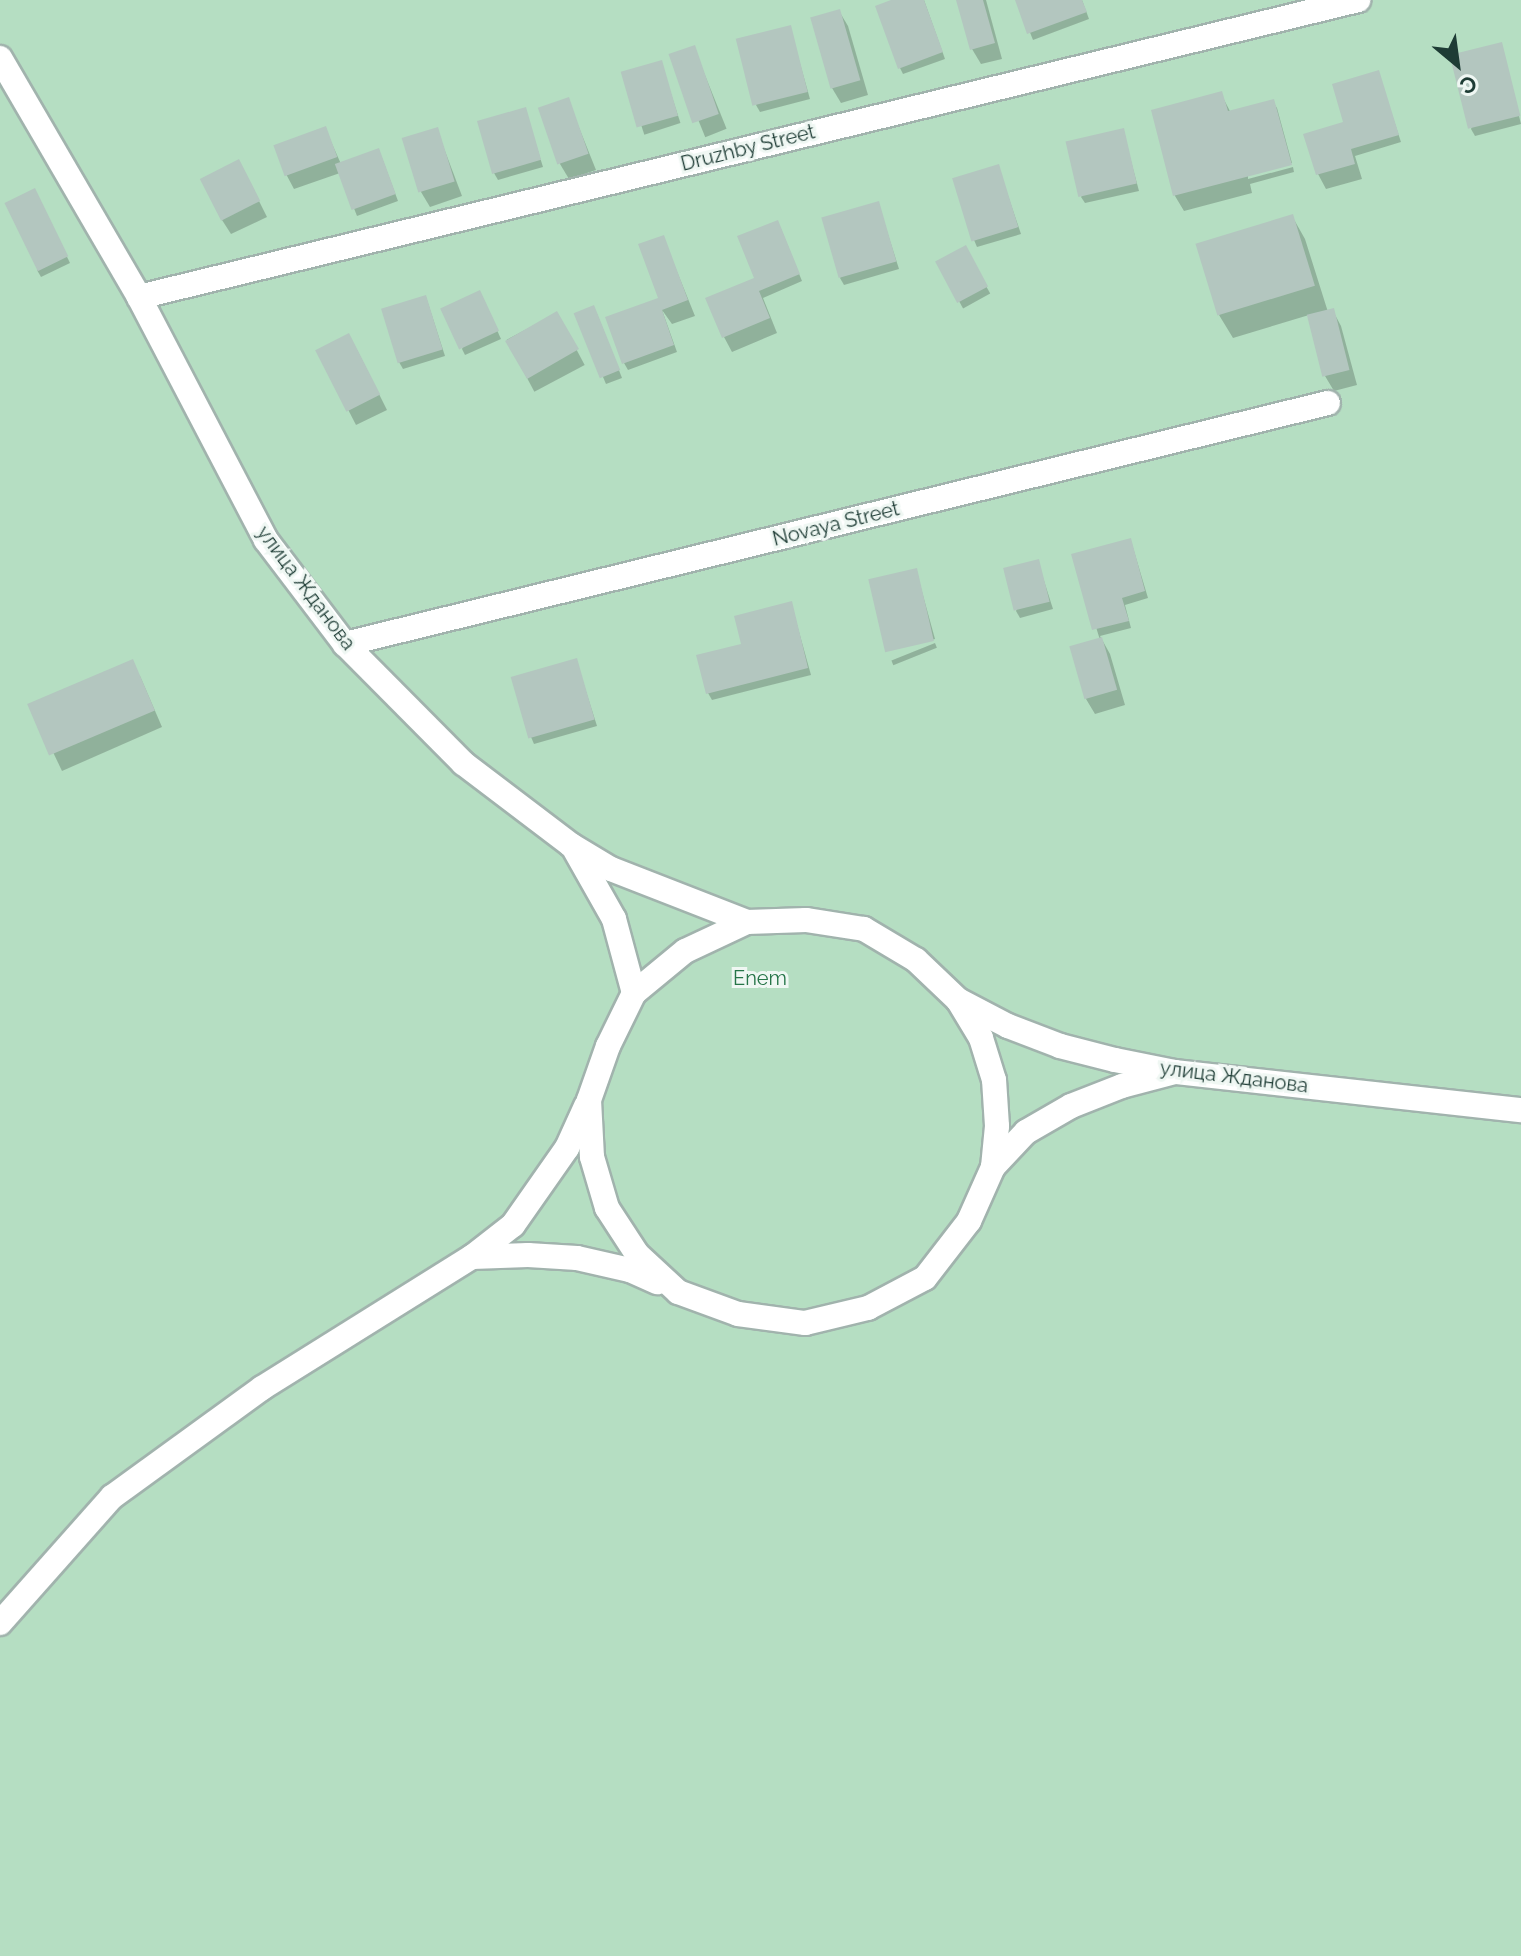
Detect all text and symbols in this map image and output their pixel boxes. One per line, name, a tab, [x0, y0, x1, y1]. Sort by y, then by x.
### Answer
north arrow	[1417, 24, 1497, 104]
text: С	[1456, 70, 1482, 100]
street label: Druzhby Street	[678, 120, 818, 176]
street label: Novaya Street	[770, 497, 902, 551]
street label: улица Жданова	[252, 521, 360, 655]
park label: Enem	[733, 966, 787, 990]
street label: улица Жданова	[1159, 1056, 1309, 1098]

